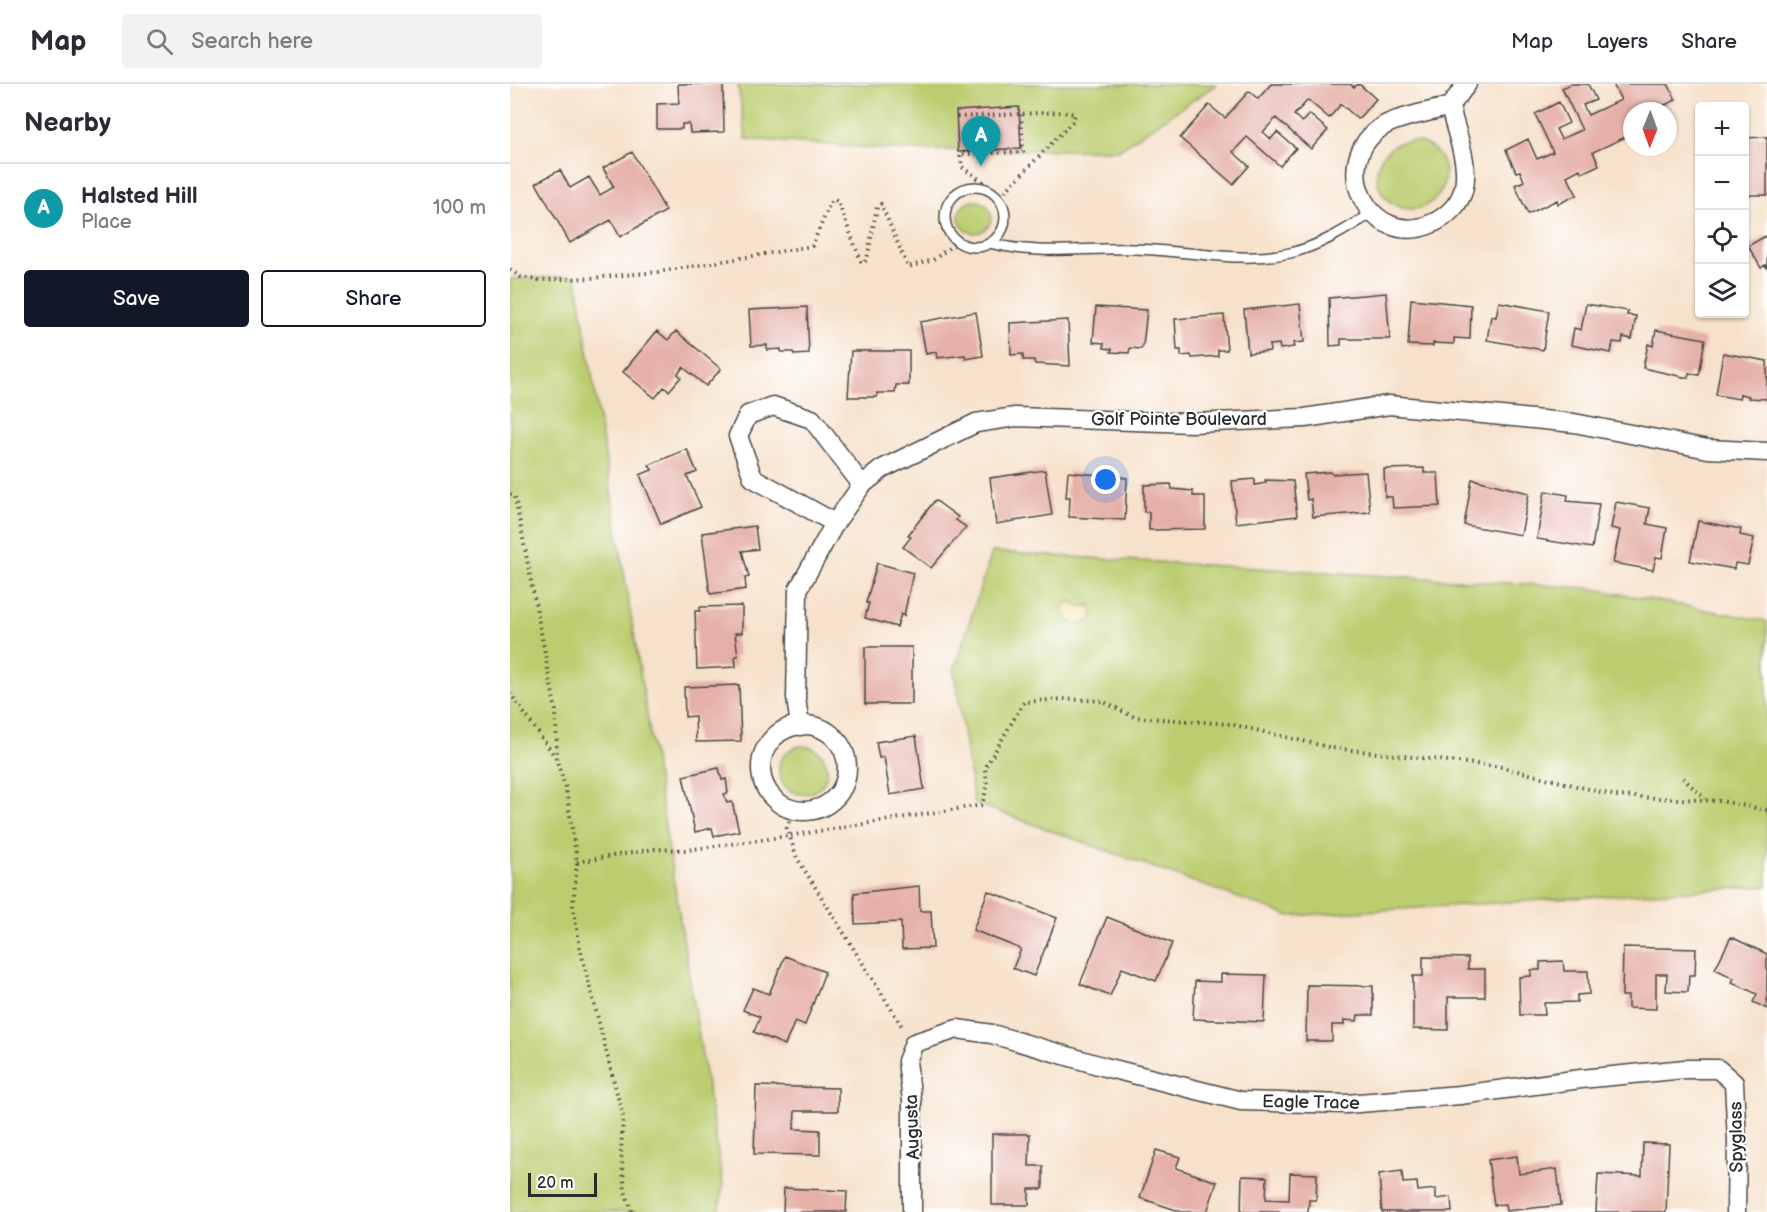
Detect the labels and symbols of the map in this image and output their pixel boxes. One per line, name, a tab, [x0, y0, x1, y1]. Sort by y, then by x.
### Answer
north arrow	[1623, 102, 1677, 156]
pin: A	[962, 116, 1000, 166]
street label: Golf Pointe Boulevard	[1091, 409, 1267, 430]
your location	[1091, 465, 1120, 494]
street label: Eagle Trace	[1262, 1091, 1360, 1114]
street label: Augusta	[901, 1094, 924, 1160]
street label: Spyglass	[1725, 1101, 1748, 1173]
scale bar	[528, 1170, 597, 1198]

